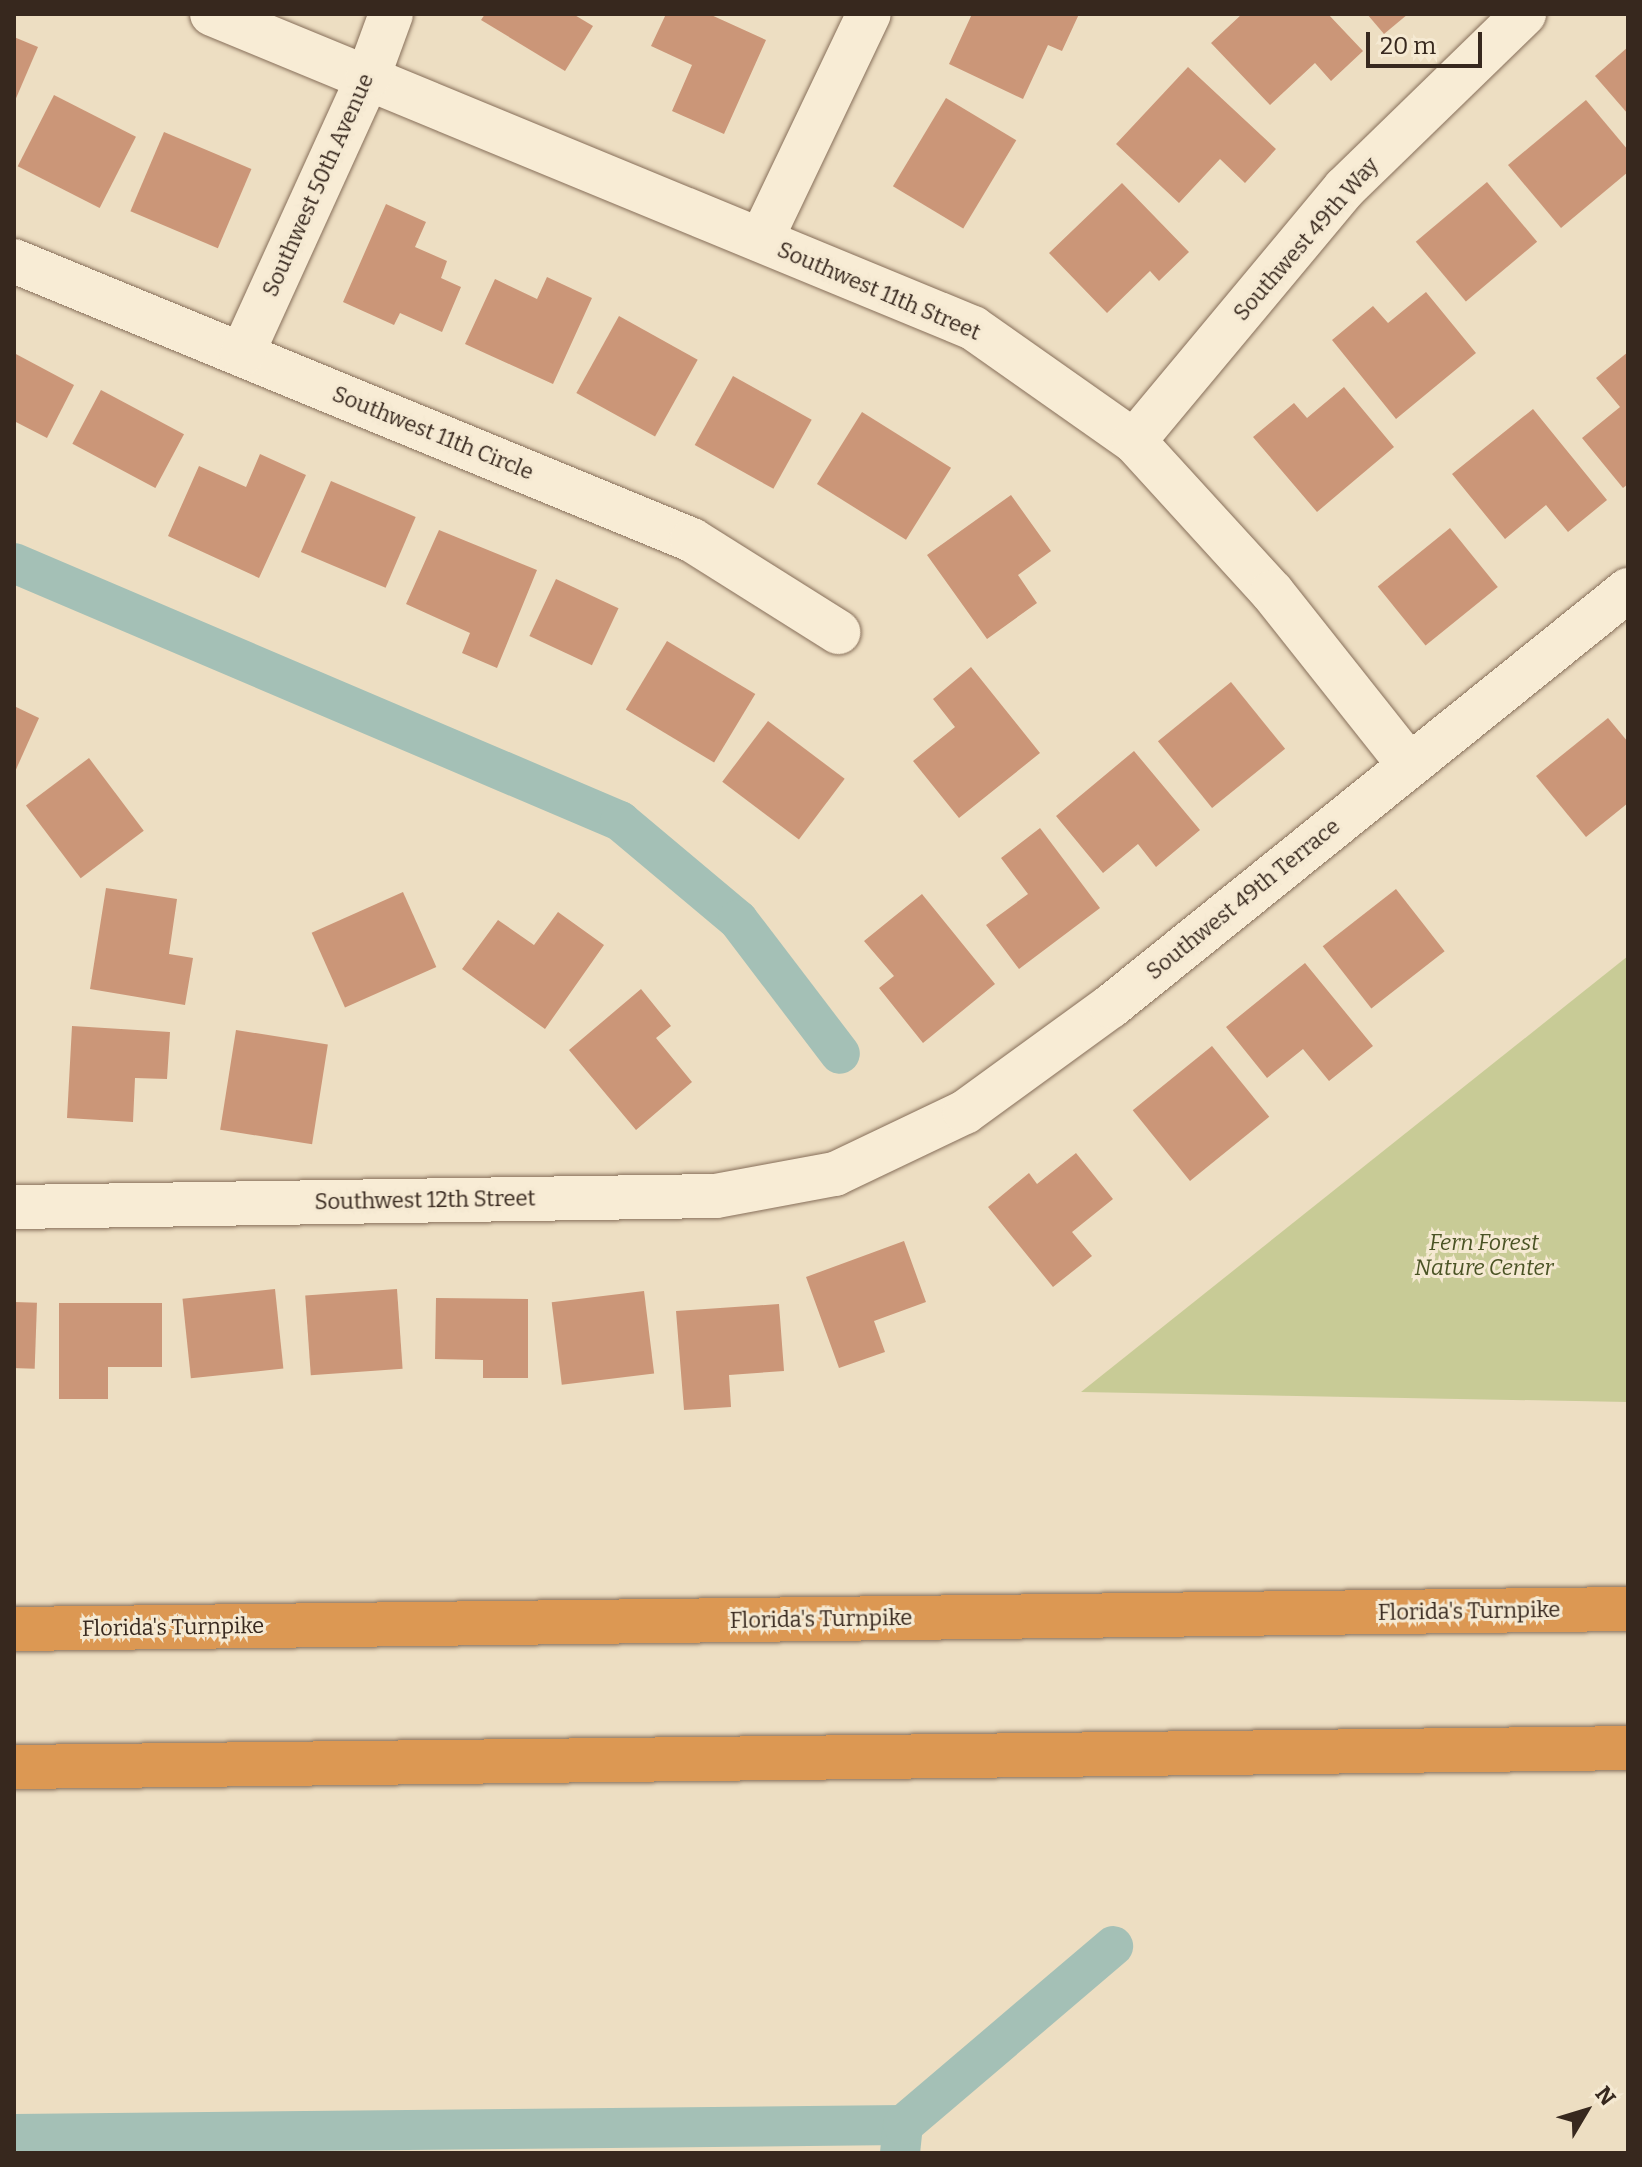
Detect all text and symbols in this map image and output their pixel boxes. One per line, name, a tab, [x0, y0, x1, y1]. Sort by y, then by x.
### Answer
scale bar	[1370, 16, 1486, 66]
text: 20 m	[1380, 32, 1436, 60]
street label: Southwest 50th Avenue	[257, 69, 379, 301]
street label: Southwest 49th Way	[1228, 152, 1384, 326]
street label: Southwest 11th Street	[774, 236, 984, 346]
street label: Southwest 11th Circle	[329, 381, 537, 485]
street label: Southwest 49th Terrace	[1141, 813, 1345, 985]
street label: Southwest 12th Street	[314, 1185, 536, 1215]
park label: Fern Forest Nature Center	[1414, 1229, 1554, 1280]
street label: Florida's Turnpike	[1378, 1596, 1560, 1626]
street label: Florida's Turnpike	[730, 1604, 912, 1634]
street label: Florida's Turnpike	[82, 1612, 264, 1642]
north arrow	[1546, 2071, 1626, 2151]
text: N	[1589, 2081, 1621, 2111]

